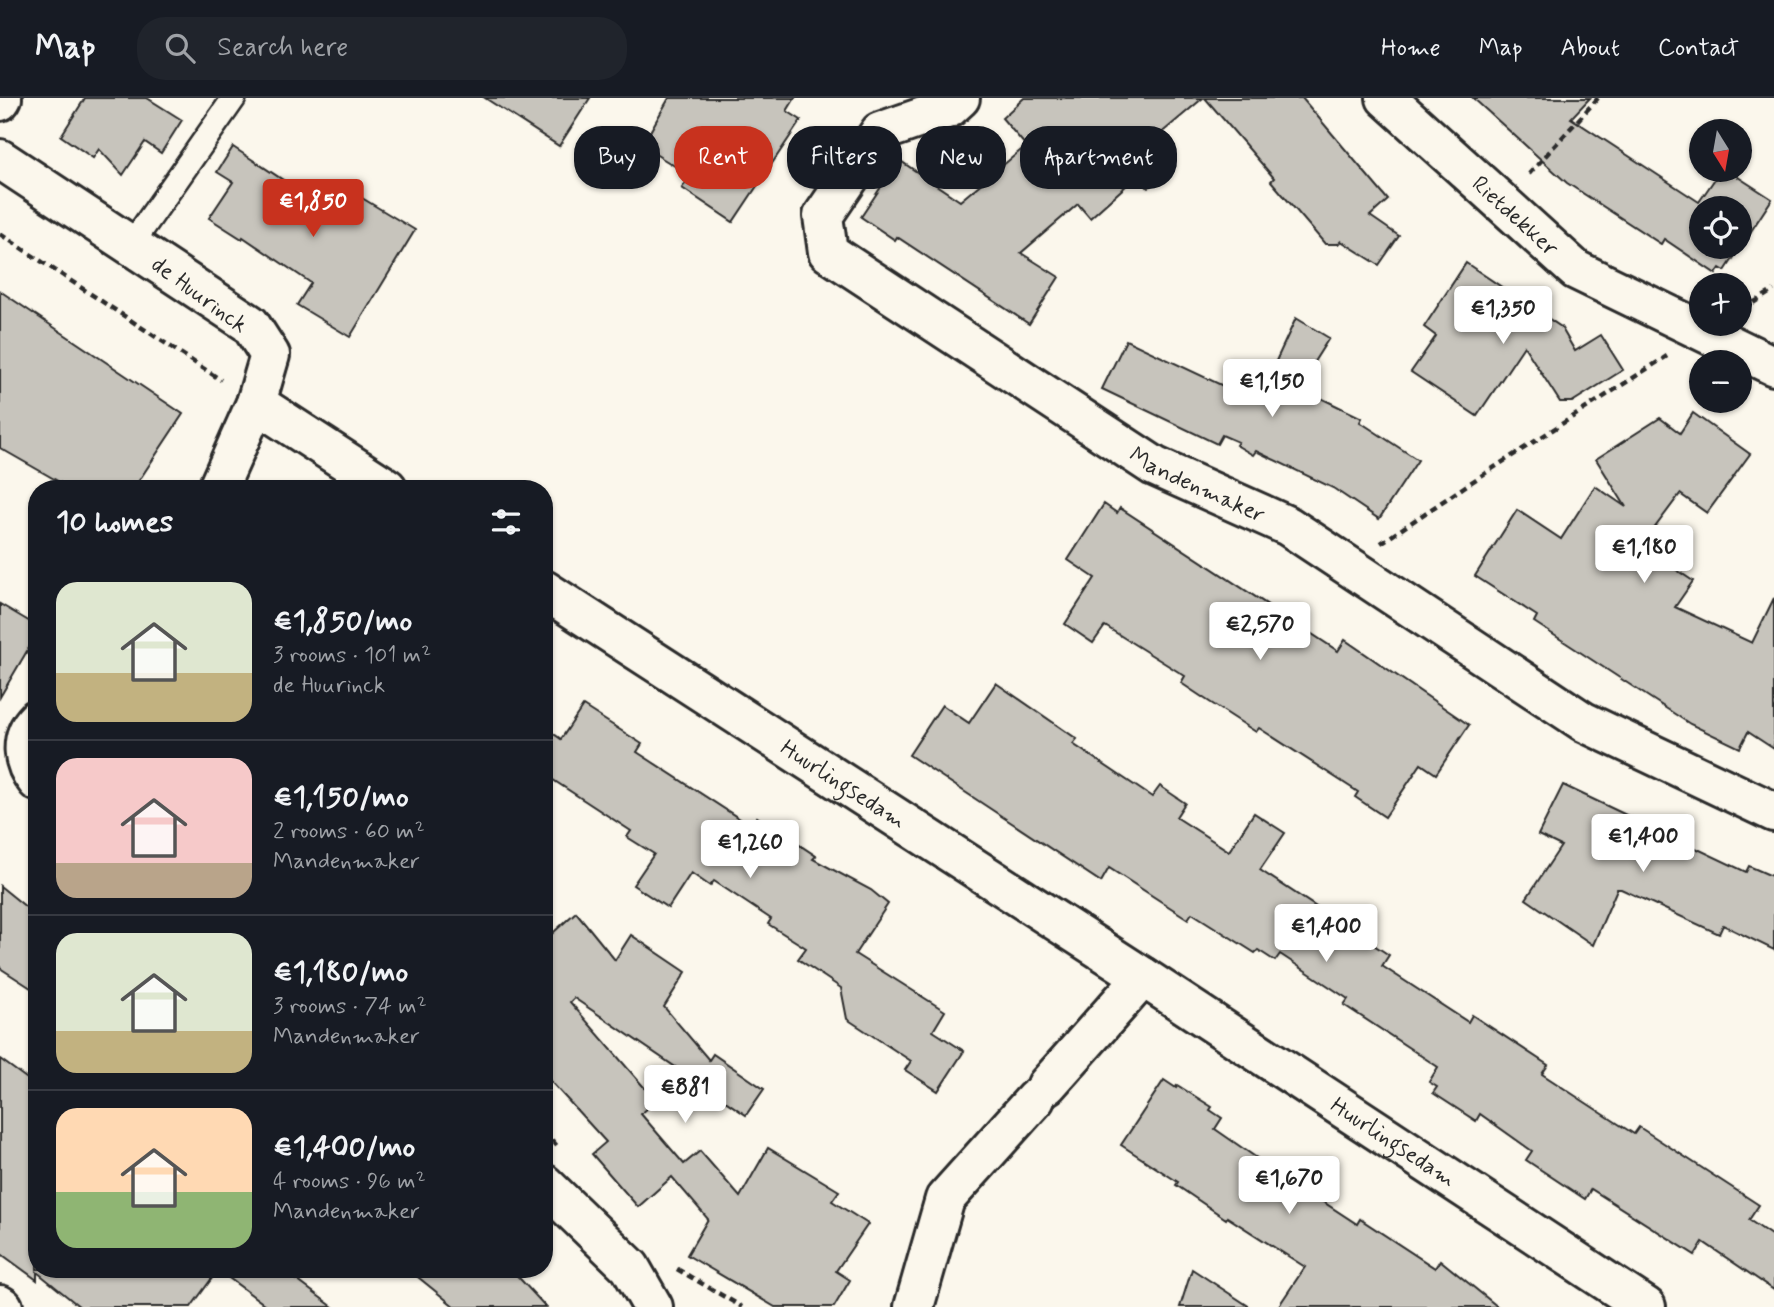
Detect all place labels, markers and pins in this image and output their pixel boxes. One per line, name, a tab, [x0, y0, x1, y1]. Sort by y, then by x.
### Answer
pin: €1,850	[256, 180, 370, 239]
pin: €1,350	[1446, 286, 1560, 346]
pin: €1,150	[1215, 360, 1329, 419]
pin: €1,180	[1587, 526, 1701, 585]
pin: €2,570	[1203, 602, 1317, 662]
pin: €1,400	[1586, 814, 1700, 874]
pin: €1,260	[693, 820, 807, 880]
pin: €1,400	[1269, 904, 1383, 964]
pin: €881	[644, 1066, 726, 1125]
pin: €1,670	[1232, 1156, 1346, 1216]

